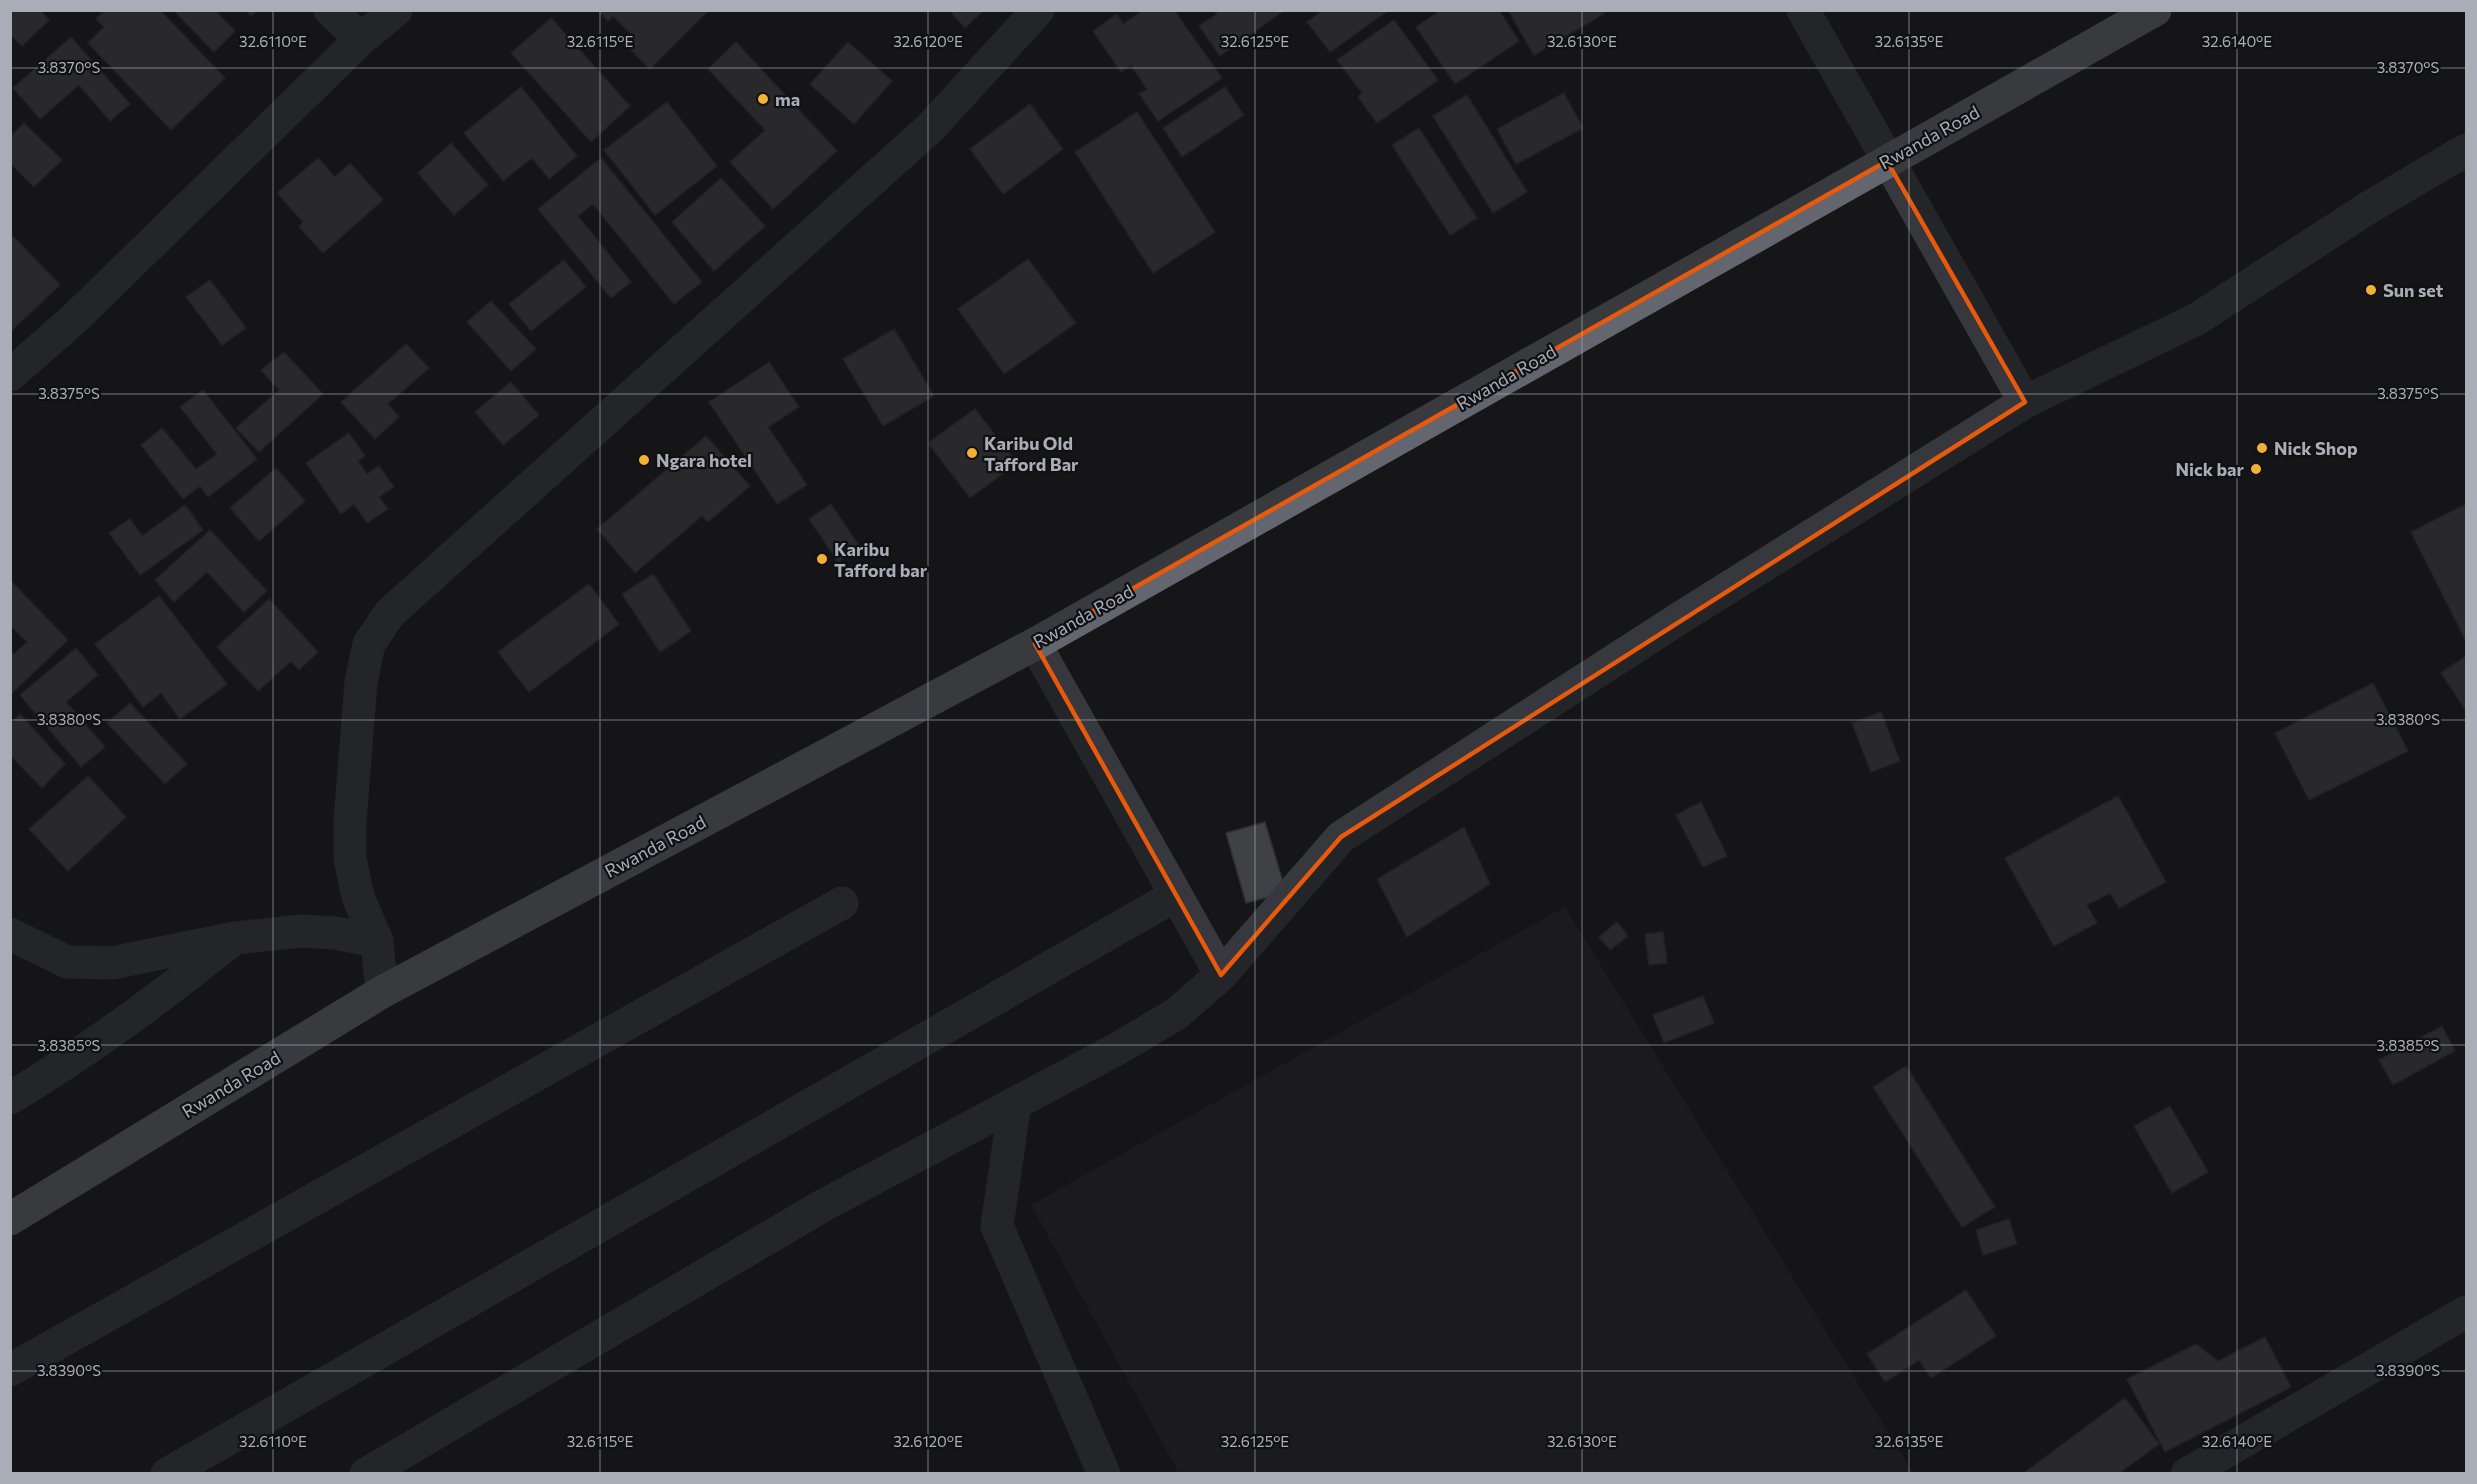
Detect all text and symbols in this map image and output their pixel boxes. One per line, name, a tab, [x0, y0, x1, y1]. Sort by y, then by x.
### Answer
text: 32.6110°E	[239, 32, 307, 50]
text: 32.6115°E	[567, 32, 633, 50]
text: 32.6120°E	[893, 32, 963, 50]
text: 32.6125°E	[1221, 32, 1289, 50]
text: 32.6130°E	[1547, 32, 1617, 50]
text: 32.6135°E	[1875, 32, 1943, 50]
text: 32.6140°E	[2202, 32, 2272, 50]
text: 3.8370°S	[38, 58, 101, 76]
text: 3.8370°S	[2377, 58, 2440, 76]
place label: ma	[775, 88, 800, 110]
marker: ma	[756, 92, 770, 106]
street label: Rwanda Road	[1875, 100, 1983, 174]
place label: Sun set	[2383, 279, 2444, 301]
marker: Sun set	[2364, 283, 2378, 297]
street label: Rwanda Road	[1452, 340, 1560, 414]
text: 3.8375°S	[38, 384, 100, 402]
text: 3.8375°S	[2377, 384, 2439, 402]
place label: Karibu Old Tafford Bar	[984, 432, 1079, 475]
place label: Nick Shop	[2274, 437, 2358, 459]
marker: Nick Shop	[2255, 441, 2269, 455]
marker: Karibu Old Tafford Bar	[965, 446, 979, 460]
place label: Ngara hotel	[656, 449, 752, 471]
marker: Ngara hotel	[637, 453, 651, 467]
place label: Nick bar	[2175, 458, 2245, 480]
marker: Nick bar	[2249, 462, 2263, 476]
place label: Karibu Tafford bar	[834, 538, 928, 581]
marker: Karibu Tafford bar	[815, 552, 829, 566]
street label: Rwanda Road	[1029, 579, 1137, 653]
text: 3.8380°S	[37, 710, 101, 728]
text: 3.8380°S	[2376, 710, 2440, 728]
street label: Rwanda Road	[601, 810, 709, 882]
text: 3.8385°S	[38, 1036, 101, 1054]
text: 3.8385°S	[2377, 1036, 2440, 1054]
street label: Rwanda Road	[178, 1046, 284, 1122]
text: 3.8390°S	[37, 1361, 101, 1379]
text: 3.8390°S	[2376, 1361, 2440, 1379]
text: 32.6110°E	[239, 1432, 307, 1450]
text: 32.6115°E	[567, 1432, 633, 1450]
text: 32.6120°E	[893, 1432, 963, 1450]
text: 32.6125°E	[1221, 1432, 1289, 1450]
text: 32.6130°E	[1547, 1432, 1617, 1450]
text: 32.6135°E	[1875, 1432, 1943, 1450]
text: 32.6140°E	[2202, 1432, 2272, 1450]

